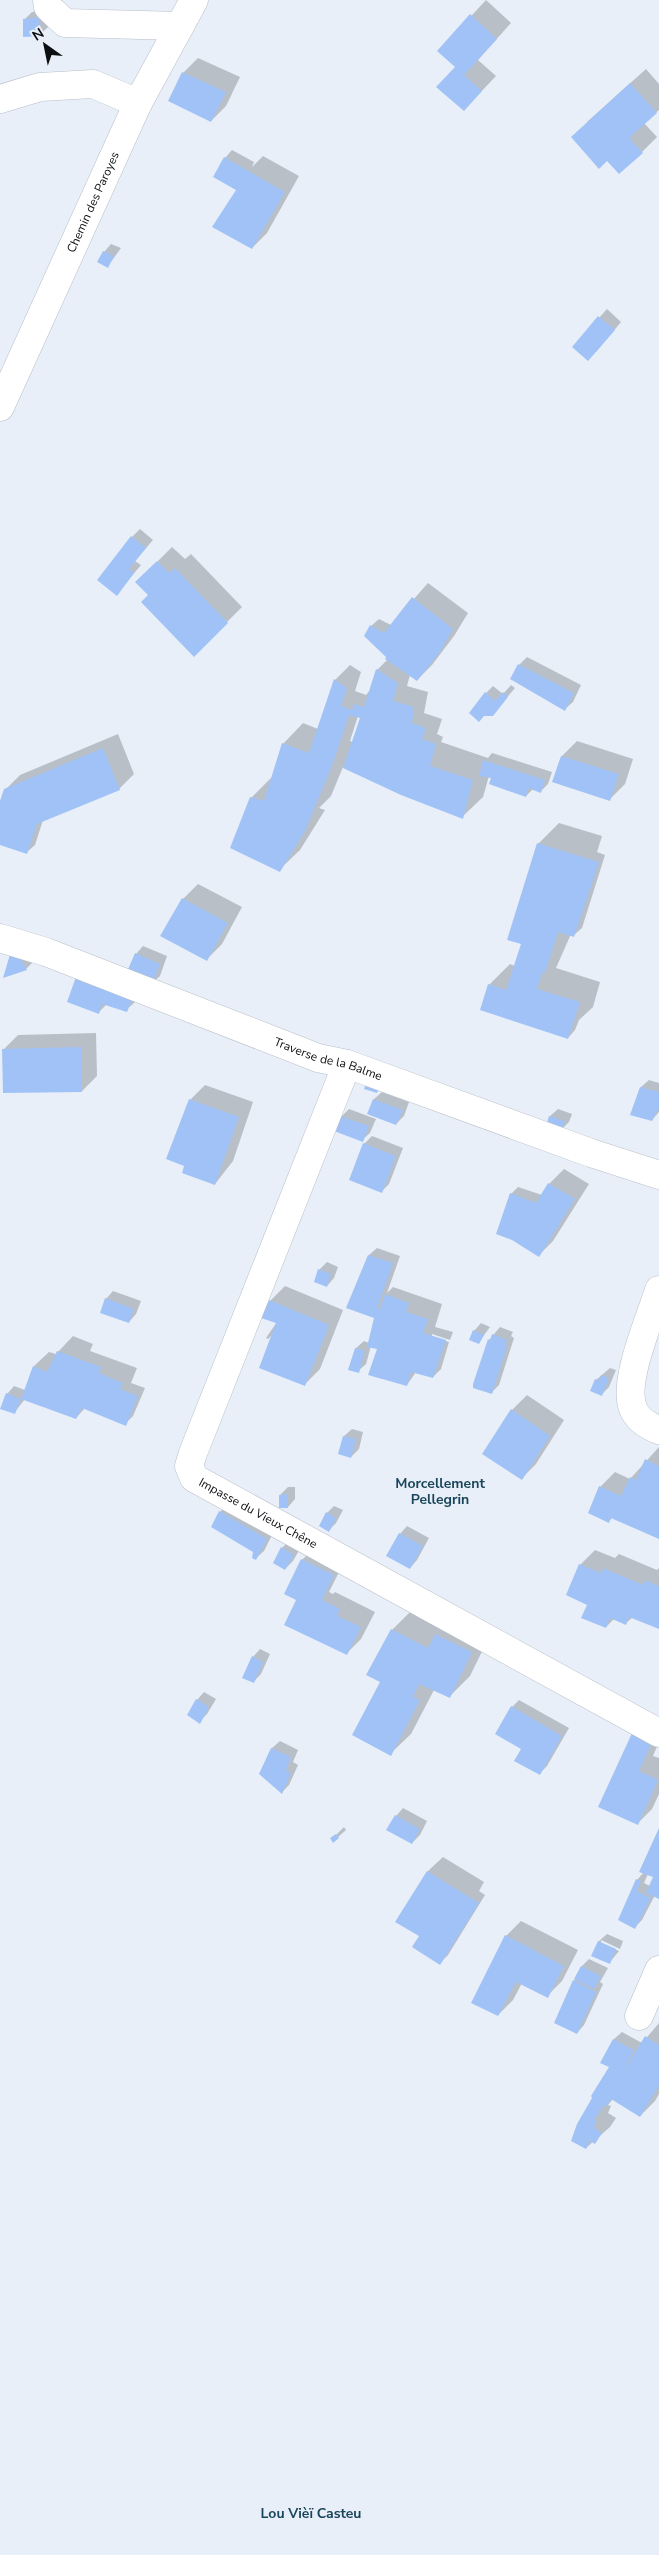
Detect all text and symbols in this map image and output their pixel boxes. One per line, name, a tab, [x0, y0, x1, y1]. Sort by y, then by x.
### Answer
north arrow	[20, 20, 70, 70]
text: N	[29, 24, 48, 45]
street label: Chemin des Paroyes	[63, 149, 123, 255]
street label: Traverse de la Balme	[272, 1034, 384, 1084]
street label: Impasse du Vieux Chêne	[196, 1474, 320, 1552]
district label: Morcellement Pellegrin	[395, 1474, 485, 1509]
district label: Lou Vièï Casteu	[261, 2504, 361, 2523]

